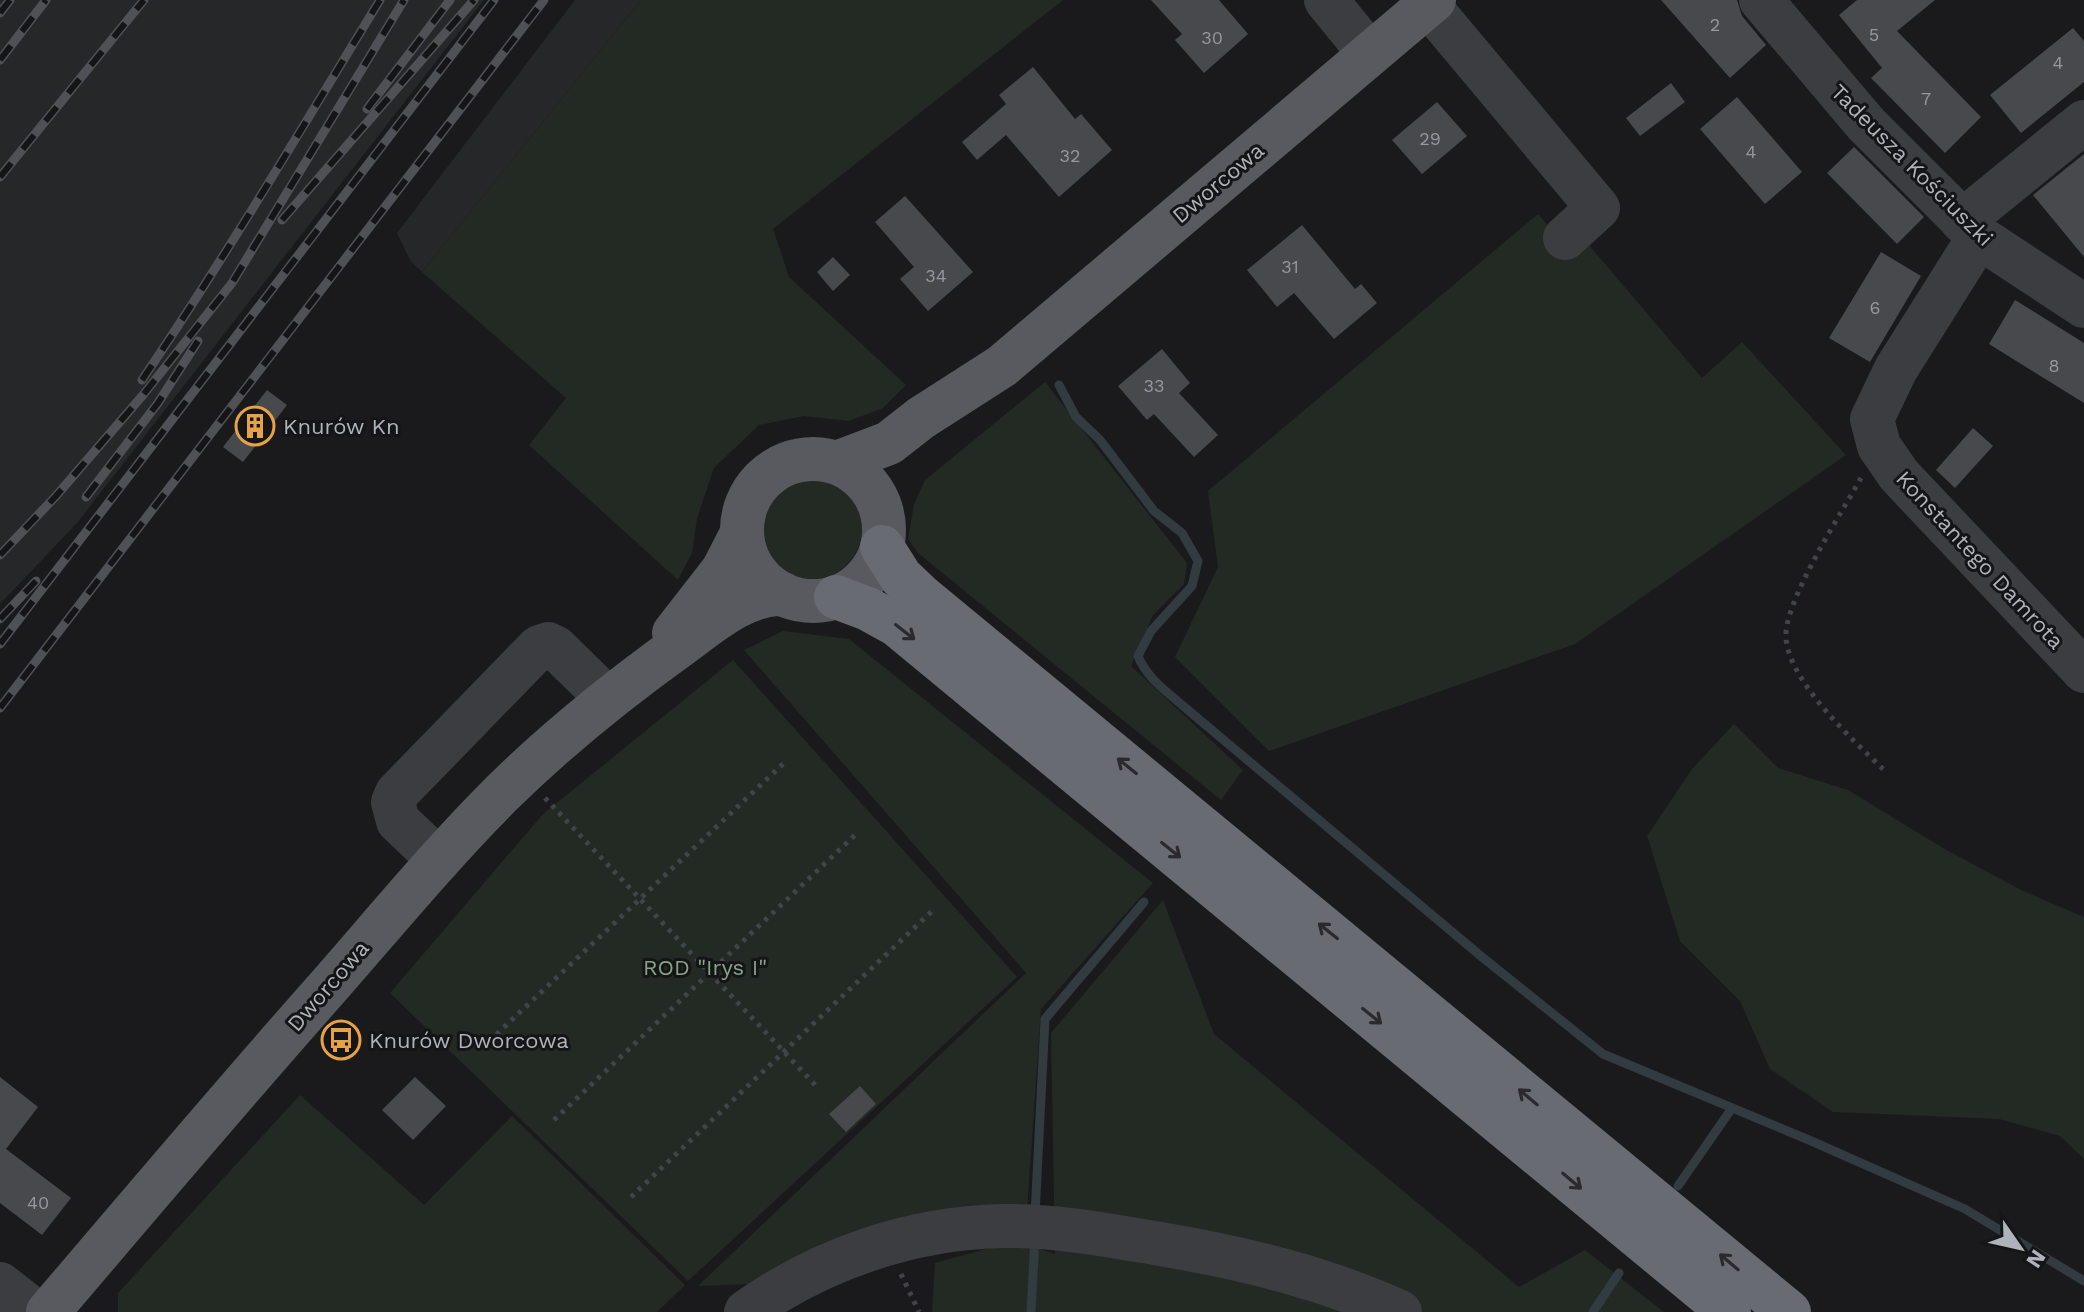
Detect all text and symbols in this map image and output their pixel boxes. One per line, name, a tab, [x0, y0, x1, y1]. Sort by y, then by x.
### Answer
house number: 2	[1710, 14, 1720, 35]
house number: 5	[1869, 24, 1879, 45]
house number: 30	[1201, 27, 1223, 48]
house number: 4	[2053, 52, 2064, 73]
street label: Tadeusza Kościuszki	[1826, 79, 1998, 251]
house number: 7	[1921, 88, 1931, 109]
house number: 29	[1419, 128, 1441, 149]
street label: Dworcowa	[1167, 138, 1269, 228]
house number: 4	[1746, 141, 1757, 162]
house number: 32	[1060, 145, 1081, 166]
house number: 31	[1281, 256, 1299, 277]
house number: 34	[925, 265, 947, 286]
house number: 6	[1870, 297, 1880, 318]
house number: 8	[2048, 355, 2060, 376]
house number: 33	[1144, 375, 1165, 396]
building icon: Knurów Kn	[234, 405, 276, 447]
place label: Knurów Kn	[283, 414, 400, 439]
street label: Konstantego Damrota	[1891, 466, 2069, 654]
one-way arrow	[894, 624, 915, 641]
one-way arrow	[1117, 757, 1138, 775]
one-way arrow	[1160, 842, 1181, 859]
one-way arrow	[1318, 922, 1339, 940]
street label: Dworcowa	[282, 936, 374, 1036]
park label: ROD "Irys I"	[643, 955, 767, 980]
one-way arrow	[1361, 1007, 1382, 1025]
bus stop icon: Knurów Dworcowa	[320, 1019, 362, 1061]
place label: Knurów Dworcowa	[369, 1028, 569, 1053]
one-way arrow	[1519, 1088, 1539, 1106]
one-way arrow	[1561, 1172, 1582, 1190]
house number: 40	[27, 1192, 49, 1213]
north arrow	[1980, 1208, 2060, 1288]
text: N	[2021, 1245, 2051, 1273]
one-way arrow	[1719, 1253, 1740, 1271]

